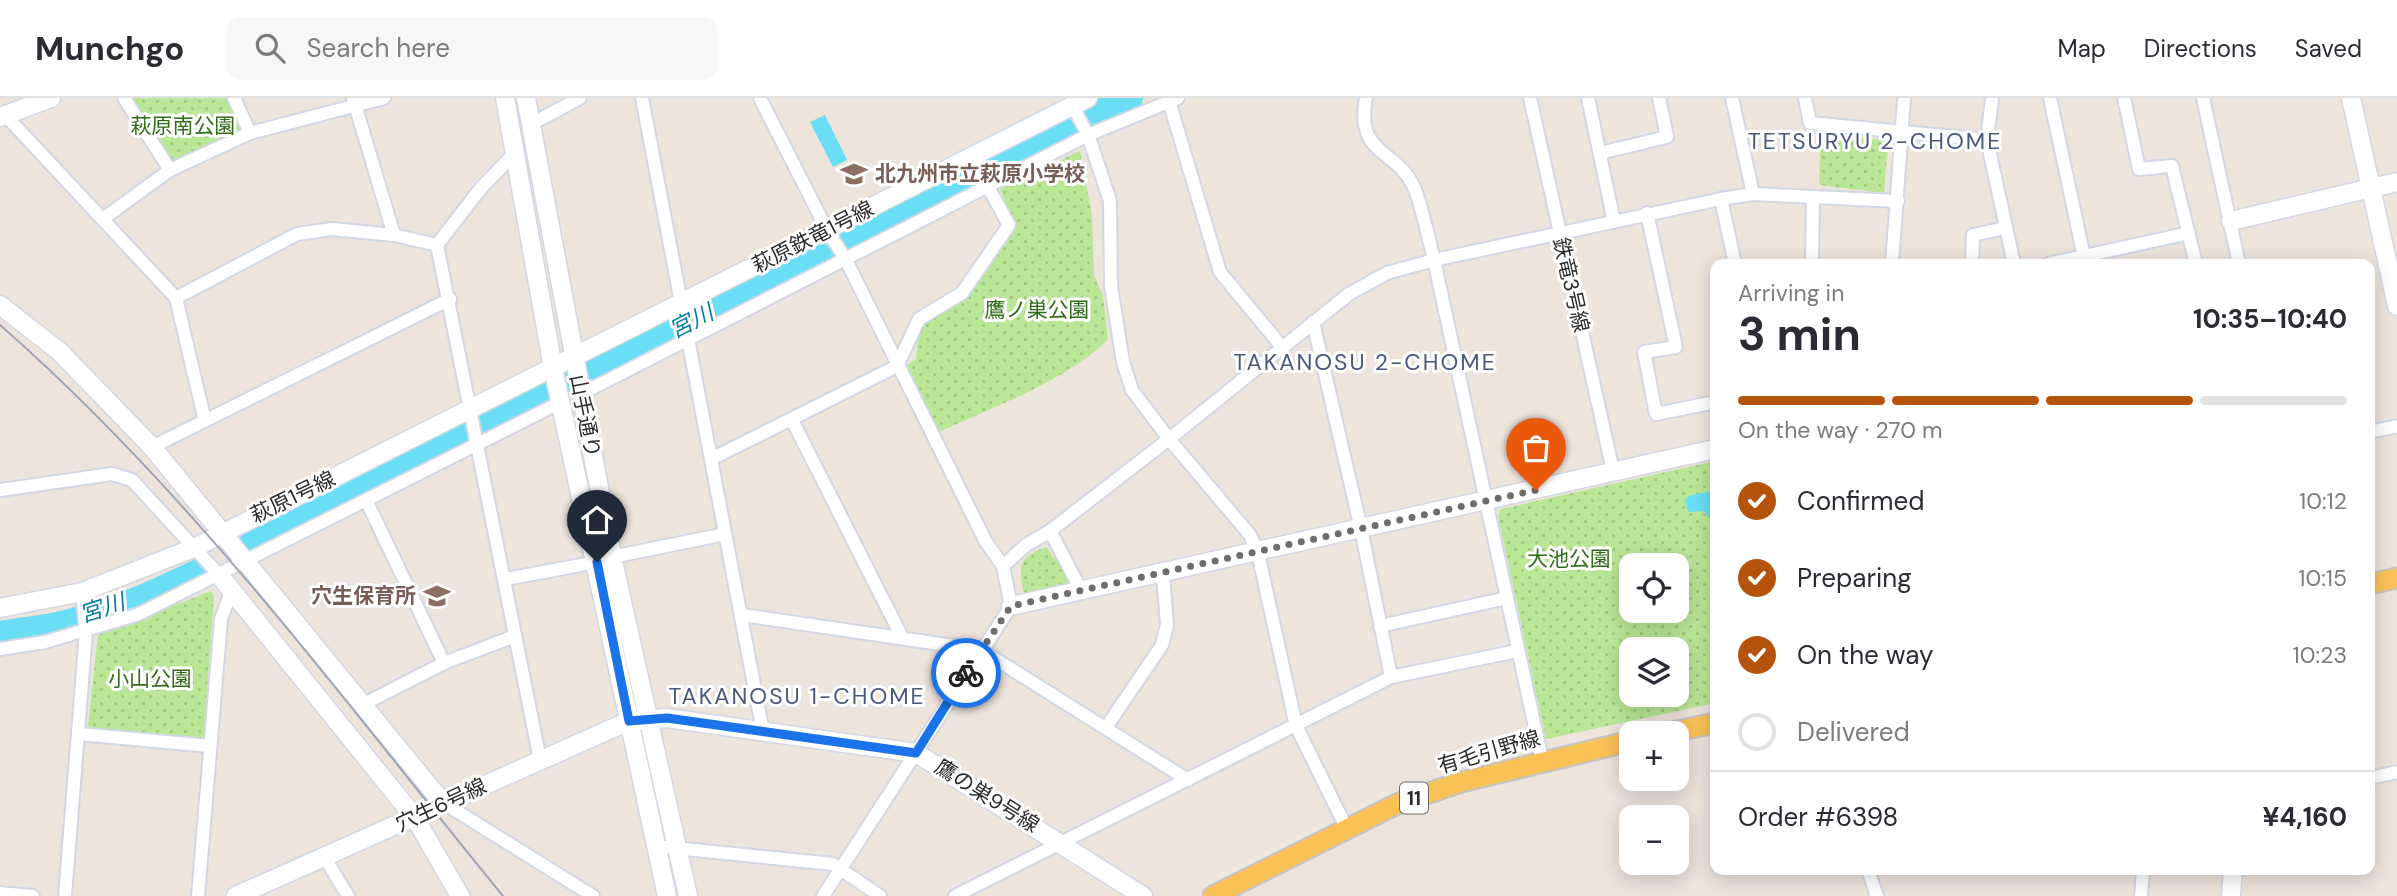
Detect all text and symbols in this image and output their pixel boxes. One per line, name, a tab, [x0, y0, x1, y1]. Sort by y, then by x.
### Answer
search box	[227, 17, 717, 80]
text: Munchgo	[35, 27, 185, 70]
icon: search	[251, 29, 289, 67]
text: Search here	[307, 31, 450, 65]
text: Map	[2058, 33, 2106, 64]
text: Directions	[2144, 33, 2257, 64]
text: Saved	[2295, 33, 2362, 64]
park label: 萩原南公園	[131, 112, 236, 140]
district label: TETSURYU 2-CHOME	[1748, 126, 2002, 156]
school or university icon: 北九州市立萩原小学校	[839, 159, 869, 189]
place label: 北九州市立萩原小学校	[875, 160, 1085, 188]
street label: 萩原鉄竜1号線	[748, 194, 878, 280]
street label: 鉄竜3号線	[1547, 235, 1595, 335]
text: Arriving in	[1738, 278, 1844, 308]
water label: 宮川	[664, 296, 721, 345]
park label: 鷹ノ巣公園	[985, 296, 1090, 324]
text: 10:35–10:40	[2193, 302, 2347, 336]
text: 3 min	[1738, 304, 1861, 364]
district label: TAKANOSU 2-CHOME	[1233, 347, 1497, 377]
street label: 山手通り	[563, 372, 607, 460]
text: On the way · 270 m	[1738, 415, 1943, 445]
pin	[1506, 418, 1566, 490]
icon: bag	[1517, 429, 1555, 467]
street label: 萩原1号線	[246, 465, 340, 529]
icon: check	[1738, 482, 1776, 520]
text: Confirmed	[1797, 484, 1924, 518]
text: 10:12	[2299, 486, 2347, 516]
pin	[567, 490, 627, 562]
icon: home	[578, 501, 616, 539]
park label: 大池公園	[1527, 545, 1611, 573]
map controls	[1619, 553, 1689, 875]
button: locate	[1619, 553, 1689, 623]
icon: check	[1738, 559, 1776, 597]
text: Preparing	[1797, 561, 1912, 595]
text: 10:15	[2298, 563, 2347, 593]
school or university icon: 穴生保育所	[422, 581, 452, 611]
place label: 穴生保育所	[311, 582, 416, 610]
water label: 宮川	[75, 586, 131, 629]
icon: check	[1738, 636, 1776, 674]
button: layers	[1619, 637, 1689, 707]
courier	[931, 638, 1001, 708]
text: On the way	[1797, 638, 1933, 672]
text: 10:23	[2293, 640, 2347, 670]
icon: bike	[947, 654, 985, 692]
park label: 小山公園	[108, 665, 192, 693]
district label: TAKANOSU 1-CHOME	[668, 681, 926, 711]
text: Delivered	[1797, 715, 1910, 749]
button: +	[1619, 721, 1689, 791]
street label: 有毛引野線	[1435, 724, 1543, 780]
street label: 鷹の巣9号線	[929, 753, 1045, 839]
street label: 穴生6号線	[391, 772, 491, 838]
road number: 11	[1400, 782, 1428, 814]
text: Order #6398	[1738, 800, 1898, 834]
text: ¥4,160	[2263, 800, 2347, 834]
button: −	[1619, 805, 1689, 875]

